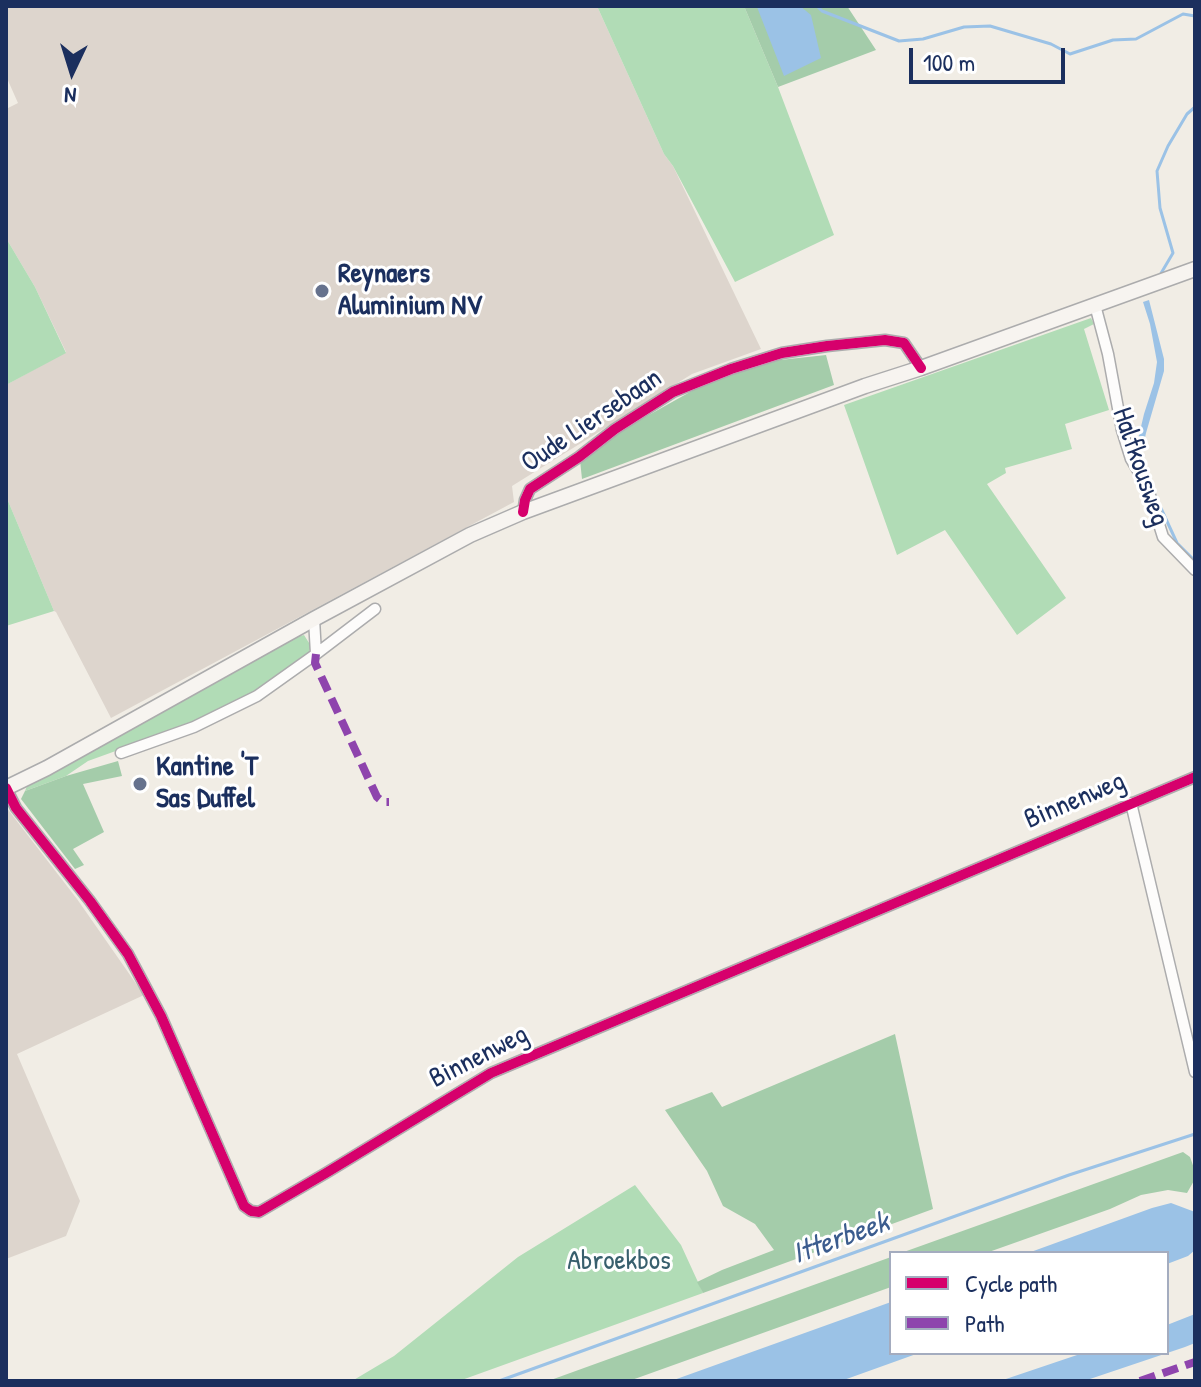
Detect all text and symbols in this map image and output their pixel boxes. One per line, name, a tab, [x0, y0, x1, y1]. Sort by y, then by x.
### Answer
north arrow	[32, 32, 112, 112]
scale bar	[913, 32, 1069, 82]
text: 100 m	[923, 46, 975, 78]
text: N	[63, 81, 77, 111]
place label: Reynaers Aluminium NV	[338, 258, 482, 324]
marker: Reynaers Aluminium NV	[313, 282, 331, 300]
street label: Oude Liersebaan	[515, 362, 669, 480]
street label: Halfkousweg	[1104, 403, 1176, 531]
place label: Kantine 'T Sas Duffel	[156, 751, 258, 817]
street label: Binnenweg	[1020, 765, 1130, 837]
marker: Kantine 'T Sas Duffel	[131, 775, 149, 793]
street label: Binnenweg	[424, 1018, 534, 1096]
water label: Itterbeek	[788, 1205, 894, 1273]
park label: Abroekbos	[567, 1245, 671, 1279]
legend	[889, 1251, 1169, 1355]
text: Cycle path	[965, 1267, 1057, 1299]
text: Path	[965, 1307, 1004, 1339]

